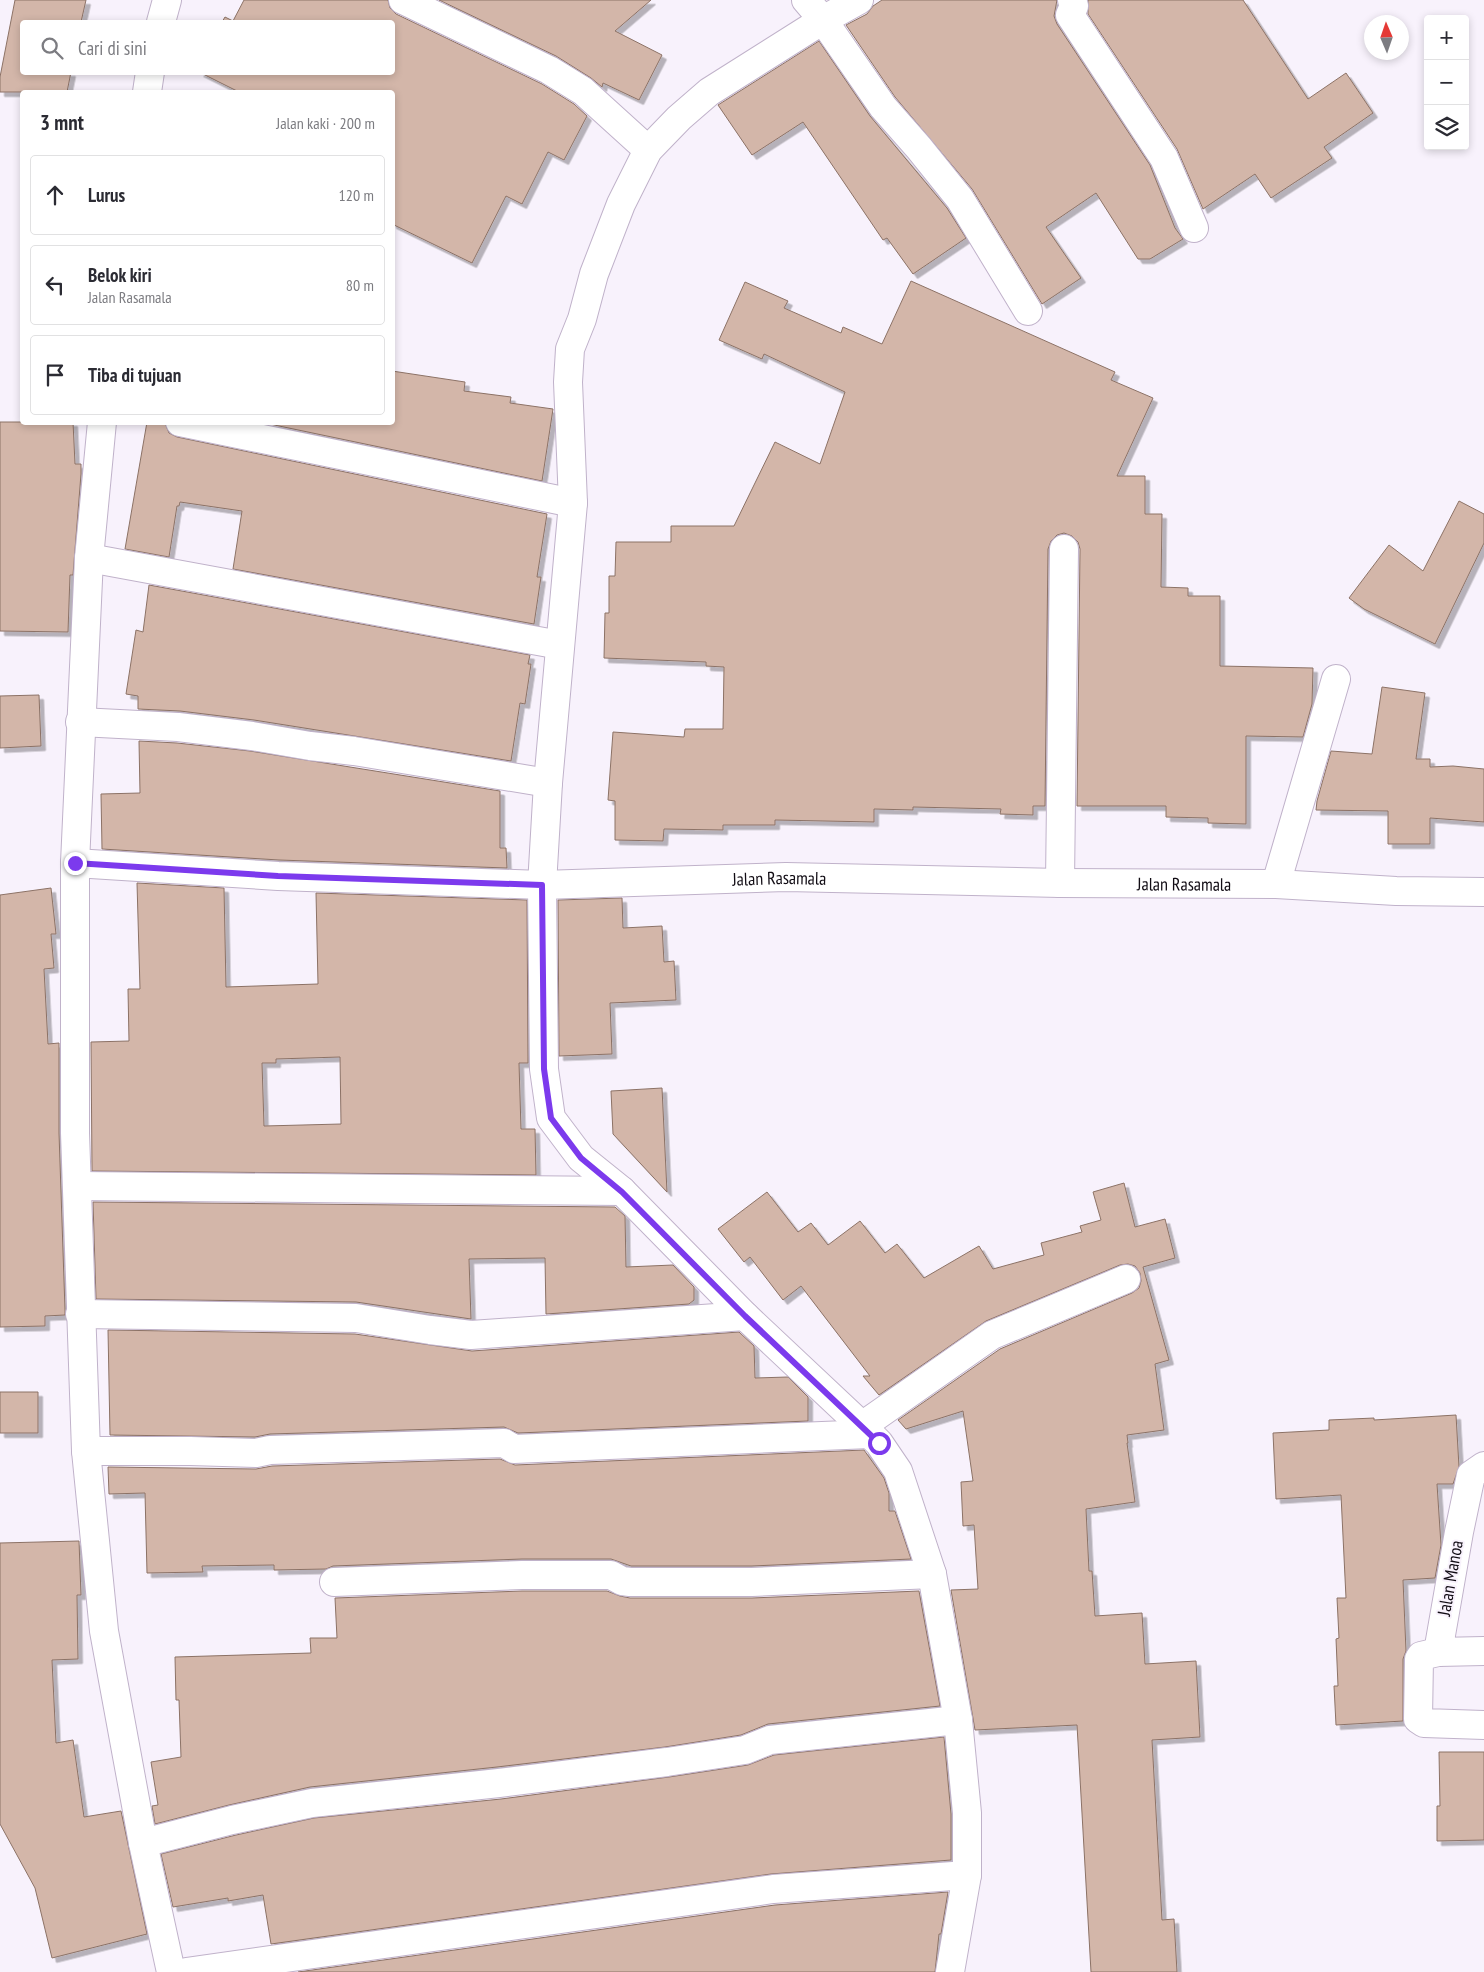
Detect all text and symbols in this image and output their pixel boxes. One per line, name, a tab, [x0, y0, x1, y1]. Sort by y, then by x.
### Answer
north arrow	[1364, 15, 1409, 60]
map controls	[1424, 15, 1469, 150]
button: +	[1424, 15, 1469, 60]
search box	[20, 20, 395, 75]
icon: search	[38, 34, 66, 62]
text: Cari di sini	[78, 36, 147, 60]
button: −	[1424, 60, 1469, 105]
button: layers	[1424, 105, 1469, 150]
text: 3 mnt	[40, 109, 84, 136]
text: Jalan kaki · 200 m	[276, 113, 375, 133]
icon: ahead	[41, 181, 69, 209]
text: Lurus	[88, 183, 125, 207]
text: 120 m	[339, 185, 374, 205]
text: Belok kiri	[88, 263, 152, 287]
icon: left	[41, 271, 69, 299]
text: 80 m	[346, 275, 374, 295]
text: Jalan Rasamala	[88, 287, 172, 307]
icon: arrive	[41, 361, 69, 389]
text: Tiba di tujuan	[88, 363, 181, 387]
route end	[64, 852, 87, 875]
street label: Jalan Rasamala	[731, 865, 827, 890]
street label: Jalan Rasamala	[1136, 872, 1231, 895]
route start	[868, 1432, 891, 1455]
street label: Jalan Manoa	[1432, 1538, 1468, 1619]

